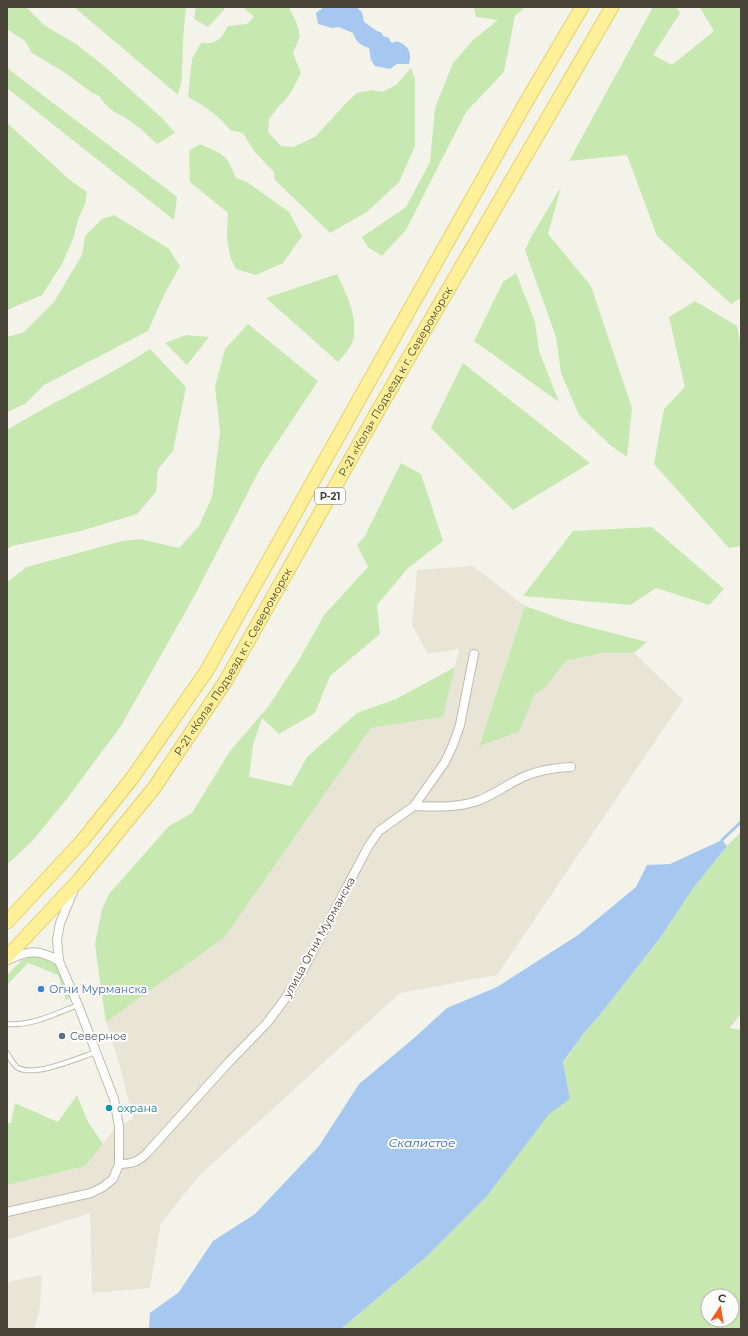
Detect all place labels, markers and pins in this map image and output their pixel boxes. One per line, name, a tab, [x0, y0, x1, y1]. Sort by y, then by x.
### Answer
place label: Огни Мурманска	[49, 982, 147, 996]
marker: Огни Мурманска	[36, 984, 46, 994]
place label: Северное	[70, 1029, 127, 1043]
marker: Северное	[57, 1031, 67, 1041]
place label: охрана	[117, 1101, 157, 1115]
marker: охрана	[104, 1103, 114, 1113]

